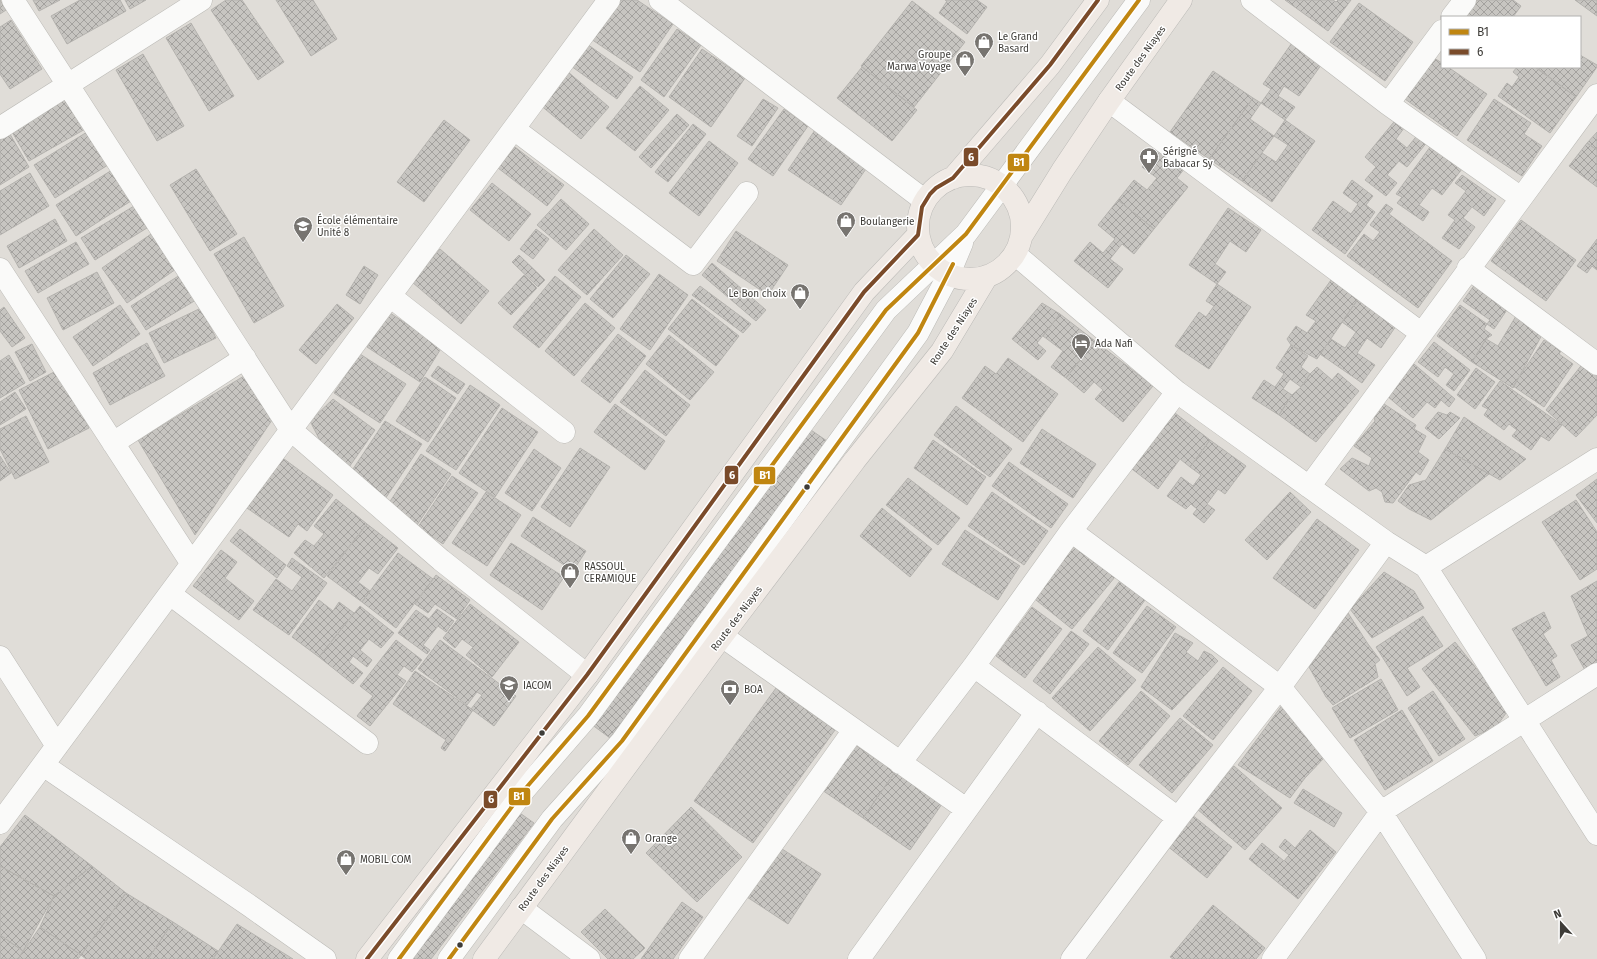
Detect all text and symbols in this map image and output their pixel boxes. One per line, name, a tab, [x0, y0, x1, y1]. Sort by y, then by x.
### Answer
legend	[1441, 16, 1581, 68]
street label: Route des Niayes	[1113, 23, 1169, 94]
text: B1	[1477, 25, 1489, 39]
shop icon: Le Grand Basard	[973, 31, 995, 59]
place label: Le Grand Basard	[998, 31, 1038, 55]
text: 6	[1477, 45, 1483, 59]
place label: Groupe Marwa Voyage	[887, 49, 951, 73]
shop icon: Groupe Marwa Voyage	[954, 49, 976, 77]
pharmacy icon: Sérigné Babacar Sy	[1138, 146, 1160, 174]
place label: Sérigné Babacar Sy	[1163, 146, 1213, 170]
line badge: 6	[963, 147, 979, 167]
text: 6	[968, 151, 974, 164]
line badge: B1	[1007, 153, 1030, 172]
text: B1	[1013, 156, 1025, 169]
shop icon: Boulangerie	[835, 210, 857, 238]
place label: École élémentaire Unité 8	[317, 213, 398, 239]
school or university icon: École élémentaire Unité 8	[292, 215, 314, 243]
place label: Boulangerie	[860, 216, 915, 228]
shop icon: Le Bon choix	[789, 282, 811, 310]
place label: Le Bon choix	[729, 288, 786, 300]
street label: Route des Niayes	[928, 295, 980, 367]
hotel icon: Ada Nafi	[1070, 332, 1092, 360]
place label: Ada Nafi	[1095, 338, 1133, 350]
line badge: 6	[724, 465, 739, 485]
line badge: B1	[753, 466, 776, 485]
text: 6	[729, 469, 735, 482]
text: B1	[759, 469, 771, 482]
unlabelled marker	[802, 482, 812, 492]
shop icon: RASSOUL CERAMIQUE	[559, 561, 581, 589]
place label: RASSOUL CERAMIQUE	[584, 561, 636, 585]
street label: Route des Niayes	[709, 584, 765, 653]
school or university icon: IACOM	[498, 674, 520, 702]
bank icon: BOA	[719, 678, 741, 706]
place label: IACOM	[523, 680, 552, 692]
place label: BOA	[744, 684, 763, 696]
unlabelled marker	[537, 728, 547, 738]
line badge: B1	[508, 787, 531, 806]
line badge: 6	[483, 790, 498, 809]
text: B1	[513, 790, 525, 803]
text: 6	[488, 793, 494, 806]
shop icon: Orange	[620, 827, 642, 855]
place label: Orange	[645, 833, 677, 845]
street label: Route des Niayes	[516, 843, 572, 914]
shop icon: MOBIL COM	[335, 848, 357, 876]
place label: MOBIL COM	[360, 854, 412, 866]
north arrow	[1541, 903, 1581, 943]
text: N	[1552, 907, 1563, 922]
unlabelled marker	[455, 940, 465, 950]

